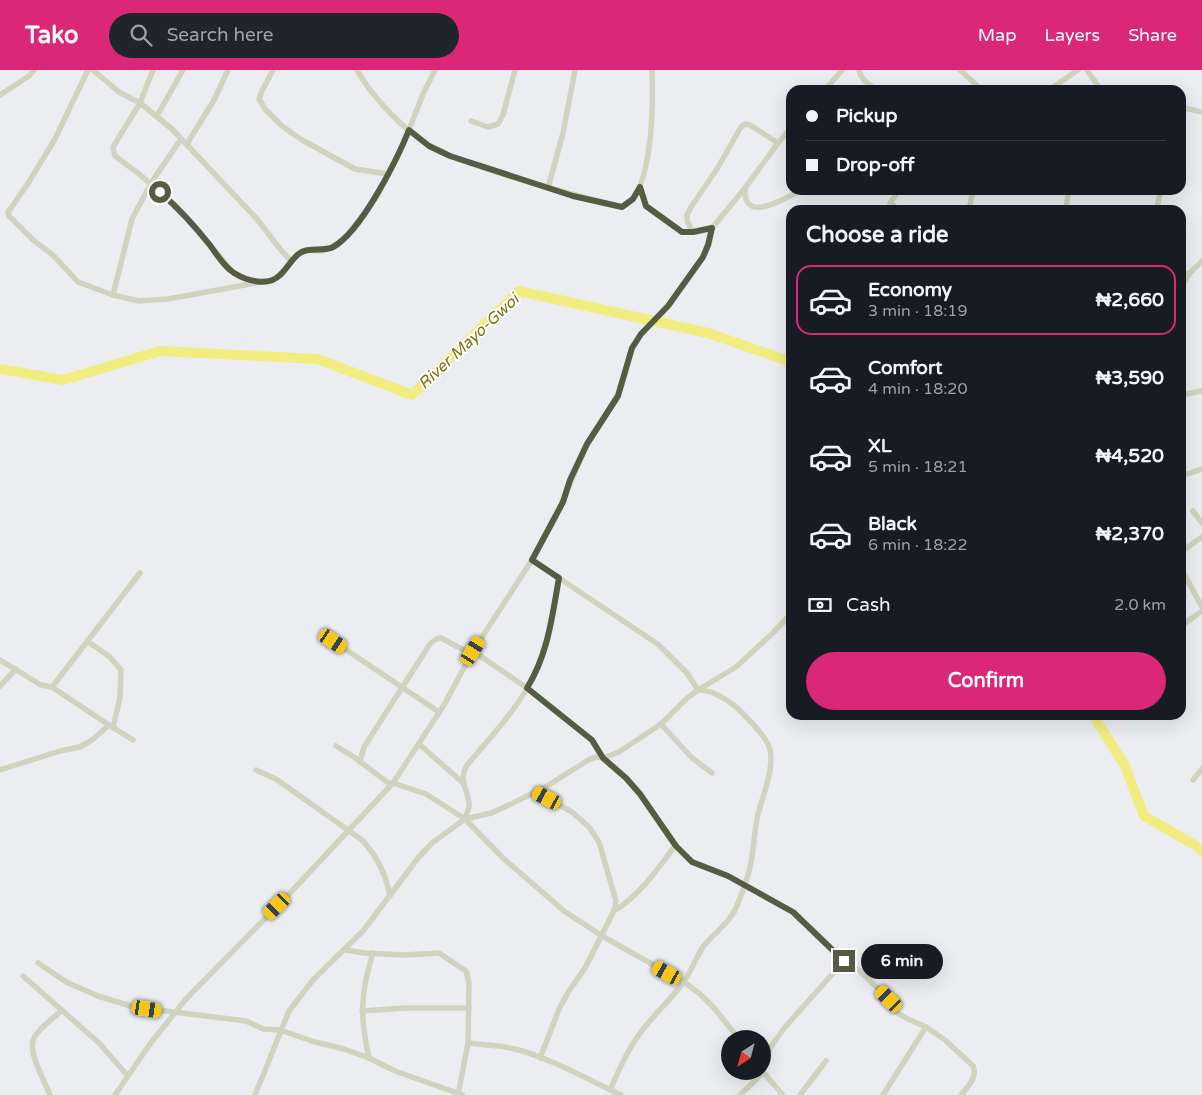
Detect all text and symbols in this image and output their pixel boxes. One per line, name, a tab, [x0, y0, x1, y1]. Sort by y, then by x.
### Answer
search box	[109, 13, 459, 58]
text: Tako	[25, 21, 79, 50]
icon: search	[127, 21, 155, 49]
text: Search here	[167, 24, 273, 46]
text: Map	[978, 24, 1017, 46]
text: Layers	[1045, 24, 1100, 46]
text: Share	[1128, 24, 1177, 46]
text: Pickup	[836, 105, 897, 127]
text: Drop-off	[836, 154, 915, 176]
route start	[149, 181, 171, 203]
text: Choose a ride	[806, 222, 949, 248]
icon: car	[808, 278, 853, 323]
text: Economy	[868, 279, 952, 301]
water label: River Mayo-Gwoi	[414, 289, 525, 394]
text: ₦2,660	[1095, 289, 1164, 311]
text: 3 min · 18:19	[868, 301, 967, 321]
icon: car	[808, 356, 853, 401]
text: Comfort	[868, 357, 942, 379]
text: ₦3,590	[1095, 367, 1164, 389]
text: 4 min · 18:20	[868, 379, 967, 399]
icon: car	[808, 434, 853, 479]
text: XL	[868, 435, 892, 457]
text: ₦4,520	[1095, 445, 1164, 467]
text: 5 min · 18:21	[868, 457, 967, 477]
icon: car	[808, 512, 853, 557]
text: Black	[868, 513, 917, 535]
text: ₦2,370	[1095, 523, 1164, 545]
text: 6 min · 18:22	[868, 535, 967, 555]
icon: cash	[806, 591, 834, 619]
text: Cash	[846, 594, 891, 616]
text: 2.0 km	[1114, 595, 1166, 615]
car	[316, 626, 349, 656]
car	[458, 634, 487, 668]
button: Confirm	[806, 652, 1166, 710]
car	[530, 784, 563, 812]
car	[261, 890, 292, 922]
callout: 6 min	[862, 944, 944, 978]
route end	[833, 950, 855, 972]
text: 6 min	[881, 951, 923, 971]
car	[650, 959, 683, 987]
car	[873, 983, 904, 1015]
car	[131, 999, 162, 1019]
north arrow	[721, 1030, 771, 1080]
map controls	[721, 1030, 771, 1080]

